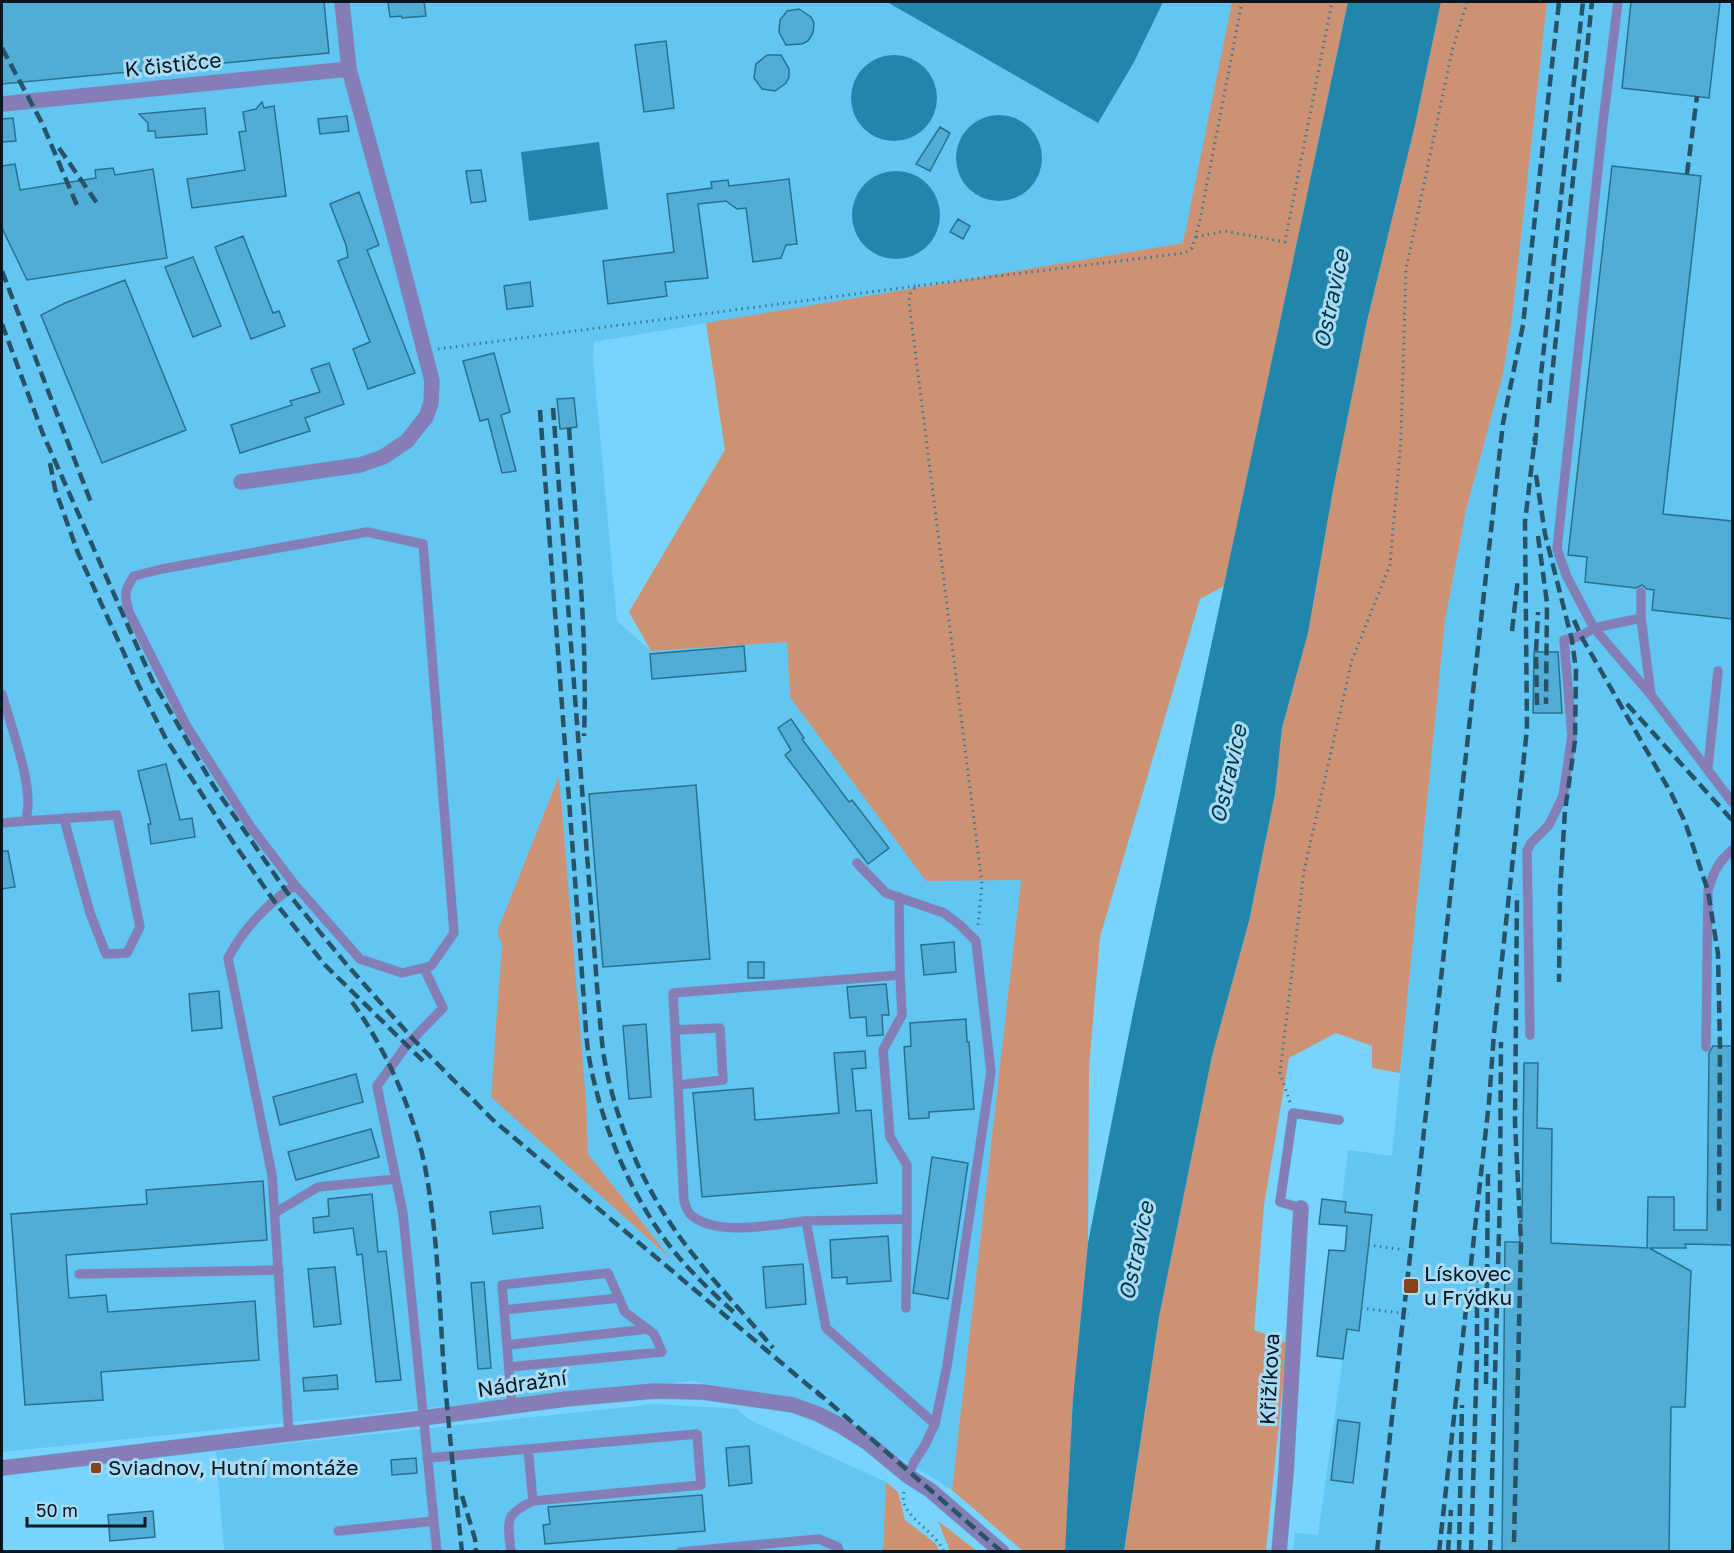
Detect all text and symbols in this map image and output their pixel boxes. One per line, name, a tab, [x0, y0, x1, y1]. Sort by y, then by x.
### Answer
street label: K čističce	[123, 46, 223, 82]
water label: Ostravice	[1307, 245, 1355, 351]
water label: Ostravice	[1203, 720, 1252, 826]
water label: Ostravice	[1112, 1197, 1160, 1303]
place label: Lískovec u Frýdku	[1424, 1260, 1512, 1310]
marker: Lískovec u Frýdku	[1402, 1277, 1420, 1295]
street label: Křižíkova	[1254, 1332, 1284, 1425]
street label: Nádražní	[476, 1364, 570, 1402]
place label: Sviadnov, Hutní montáže	[108, 1454, 358, 1480]
marker: Sviadnov, Hutní montáže	[89, 1461, 103, 1475]
scale bar	[27, 1490, 146, 1528]
text: 50 m	[36, 1499, 78, 1521]

